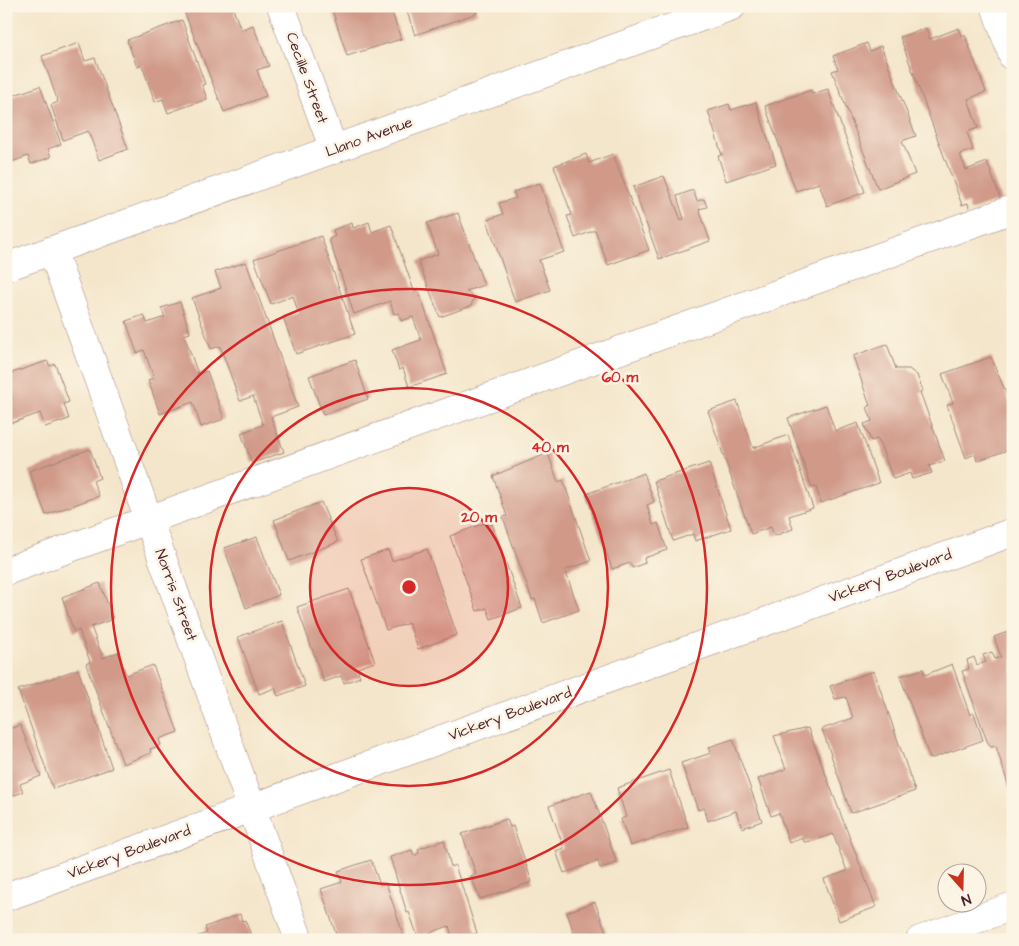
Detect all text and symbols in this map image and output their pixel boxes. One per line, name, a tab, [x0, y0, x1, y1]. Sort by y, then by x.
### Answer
street label: Cecille Street	[281, 29, 333, 127]
street label: Llano Avenue	[323, 112, 415, 162]
text: 60 m	[602, 367, 639, 388]
text: 40 m	[531, 437, 569, 458]
text: 20 m	[460, 507, 497, 528]
street label: Vickery Boulevard	[826, 544, 955, 609]
street label: Norris Street	[150, 546, 202, 644]
centre of rings	[400, 578, 418, 596]
street label: Vickery Boulevard	[446, 682, 575, 747]
street label: Vickery Boulevard	[65, 820, 194, 885]
north arrow	[936, 864, 986, 914]
text: N	[958, 888, 974, 910]

